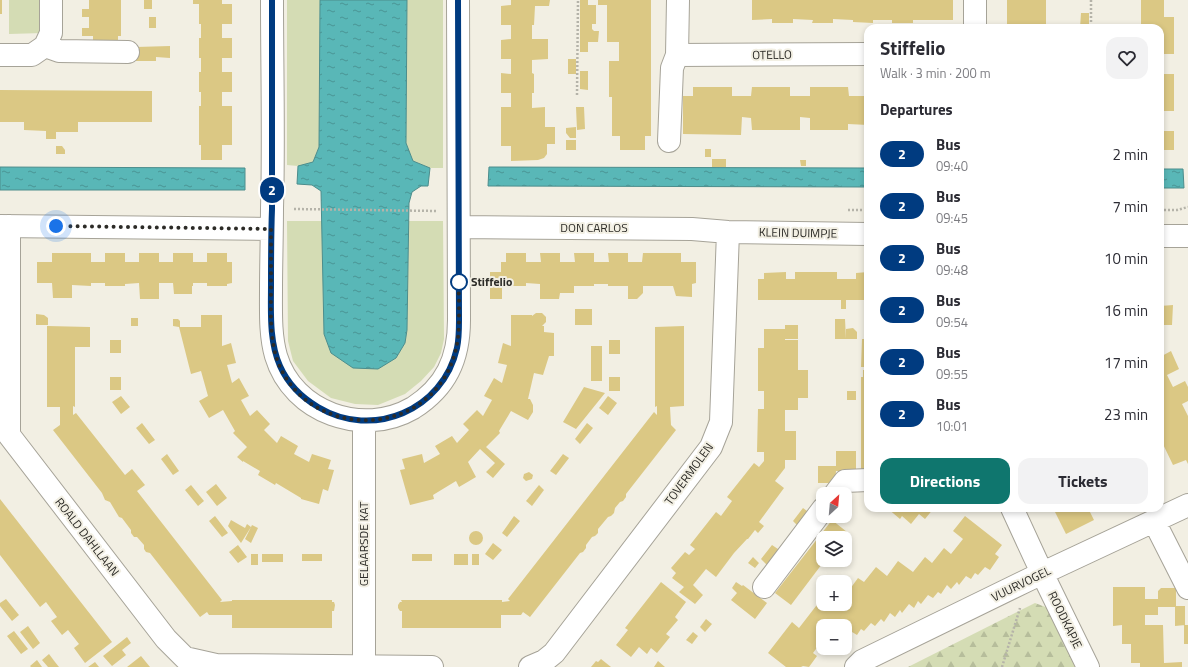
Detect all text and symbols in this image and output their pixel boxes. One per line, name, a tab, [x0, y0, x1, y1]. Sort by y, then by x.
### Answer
text: Stiffelio	[880, 33, 945, 62]
button: heart	[1106, 37, 1148, 79]
street label: OTELLO	[752, 45, 792, 64]
text: Walk · 3 min · 200 m	[880, 63, 991, 83]
text: Departures	[880, 98, 953, 121]
text: Bus	[936, 133, 961, 156]
text: 2	[898, 143, 906, 164]
text: 2 min	[1112, 143, 1148, 166]
text: 09:40	[936, 156, 968, 176]
line badge: 2	[259, 177, 285, 203]
text: 2	[268, 179, 276, 200]
text: Bus	[936, 185, 961, 208]
text: 2	[898, 195, 906, 216]
text: 7 min	[1112, 195, 1148, 218]
text: 09:45	[936, 208, 968, 228]
your location	[46, 216, 66, 236]
street label: DON CARLOS	[560, 218, 628, 237]
street label: KLEIN DUIMPJE	[759, 222, 838, 243]
text: Bus	[936, 237, 961, 260]
text: 2	[898, 247, 906, 268]
text: 10 min	[1104, 247, 1148, 270]
text: 09:48	[936, 260, 968, 280]
place label: Stiffelio	[471, 272, 512, 291]
marker: Stiffelio	[450, 273, 468, 291]
text: Bus	[936, 289, 961, 312]
text: 2	[898, 299, 906, 320]
text: 16 min	[1104, 299, 1148, 322]
text: 09:54	[936, 312, 968, 332]
text: Bus	[936, 341, 961, 364]
text: 2	[898, 351, 906, 372]
text: 17 min	[1104, 351, 1148, 374]
text: 09:55	[936, 364, 968, 384]
text: Bus	[936, 393, 961, 416]
text: 2	[898, 403, 906, 424]
text: 23 min	[1104, 403, 1148, 426]
text: 10:01	[936, 416, 968, 436]
street label: TOVERMOLEN	[659, 438, 718, 509]
button: Directions	[880, 458, 1010, 504]
button: Tickets	[1018, 458, 1148, 504]
north arrow	[816, 487, 852, 523]
map controls	[816, 487, 852, 655]
street label: ROALD DAHLLAAN	[51, 493, 124, 580]
street label: GELAARSDE KAT	[354, 501, 373, 586]
button: layers	[816, 531, 852, 567]
street label: VUURVOGEL	[988, 561, 1054, 606]
button: +	[816, 575, 852, 611]
street label: ROODKAPJE	[1043, 588, 1088, 652]
button: −	[816, 619, 852, 655]

